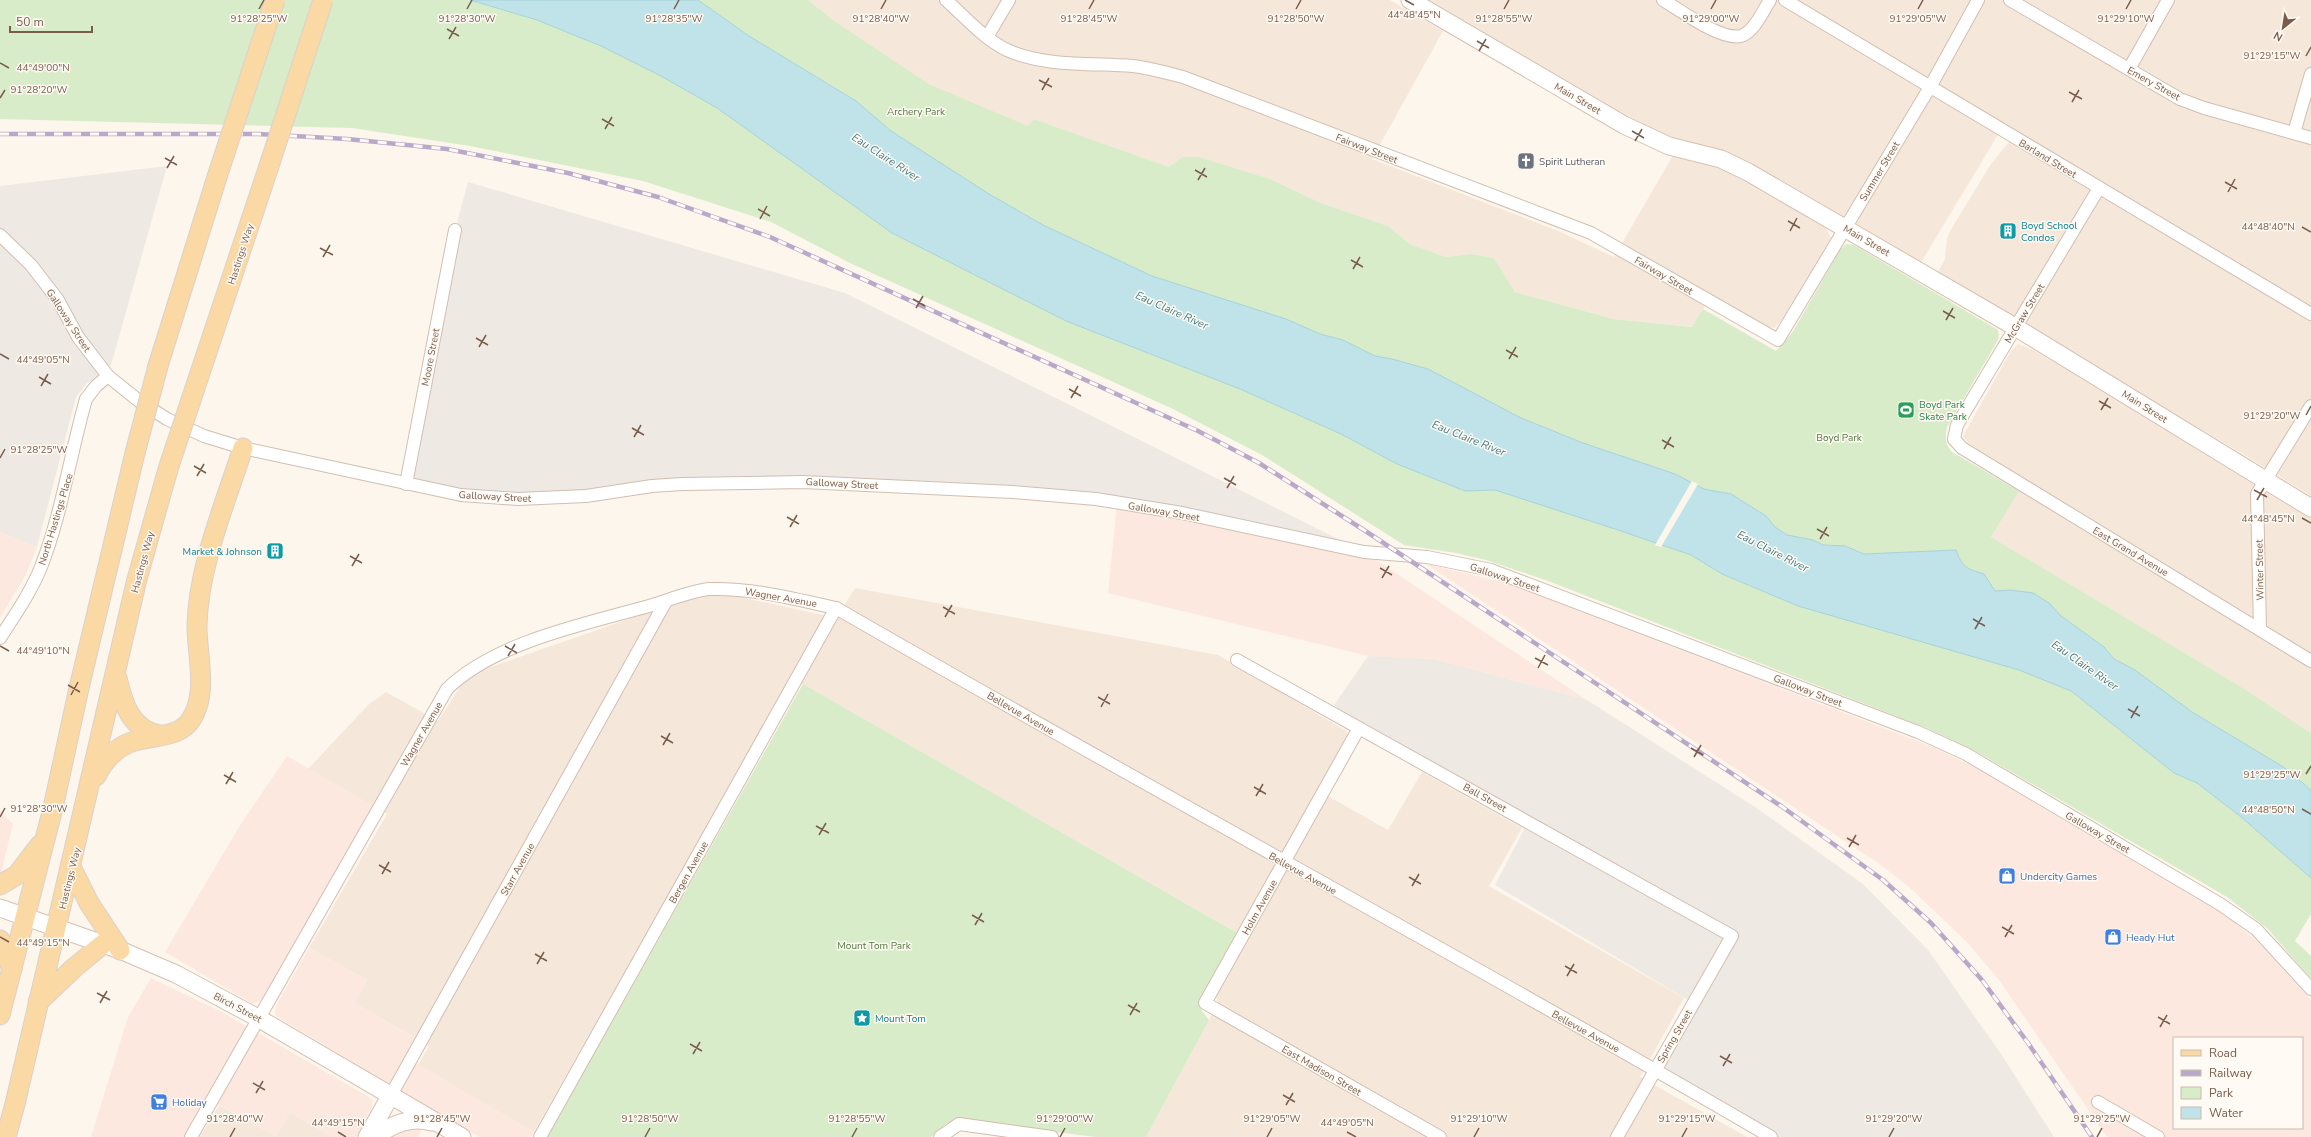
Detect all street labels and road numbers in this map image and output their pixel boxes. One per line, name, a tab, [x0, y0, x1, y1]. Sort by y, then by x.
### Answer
street label: Emery Street	[2124, 64, 2183, 104]
street label: Main Street	[1552, 80, 1604, 118]
street label: Fairway Street	[1334, 131, 1400, 167]
street label: Barland Street	[2016, 136, 2079, 182]
street label: Summer Street	[1856, 138, 1904, 204]
street label: Hastings Way	[225, 221, 258, 287]
street label: Main Street	[1841, 222, 1893, 260]
street label: Fairway Street	[1632, 253, 1696, 299]
street label: McGraw Street	[2001, 281, 2048, 346]
street label: Galloway Street	[43, 286, 94, 355]
street label: Moore Street	[419, 327, 444, 387]
street label: Main Street	[2119, 387, 2171, 427]
street label: North Hastings Place	[35, 472, 77, 567]
street label: Galloway Street	[805, 475, 879, 493]
street label: Galloway Street	[458, 488, 532, 506]
street label: Galloway Street	[1127, 499, 1201, 525]
street label: East Grand Avenue	[2090, 524, 2171, 580]
street label: Hastings Way	[128, 529, 158, 595]
street label: Winter Street	[2252, 539, 2268, 601]
street label: Galloway Street	[1468, 560, 1542, 596]
street label: Wagner Avenue	[744, 585, 818, 611]
street label: Galloway Street	[1771, 671, 1844, 711]
street label: Bellevue Avenue	[984, 689, 1057, 739]
street label: Wagner Avenue	[398, 699, 446, 770]
street label: Ball Street	[1460, 780, 1509, 816]
street label: Galloway Street	[2063, 809, 2133, 857]
street label: Bergen Avenue	[666, 839, 712, 906]
street label: Starr Avenue	[498, 840, 538, 899]
street label: Hastings Way	[56, 845, 85, 911]
street label: Bellevue Avenue	[1266, 849, 1339, 898]
street label: Holm Avenue	[1239, 877, 1281, 938]
street label: Birch Street	[211, 989, 265, 1027]
street label: Bellevue Avenue	[1549, 1007, 1622, 1056]
street label: Spring Street	[1654, 1007, 1696, 1066]
street label: East Madison Street	[1279, 1042, 1364, 1100]

